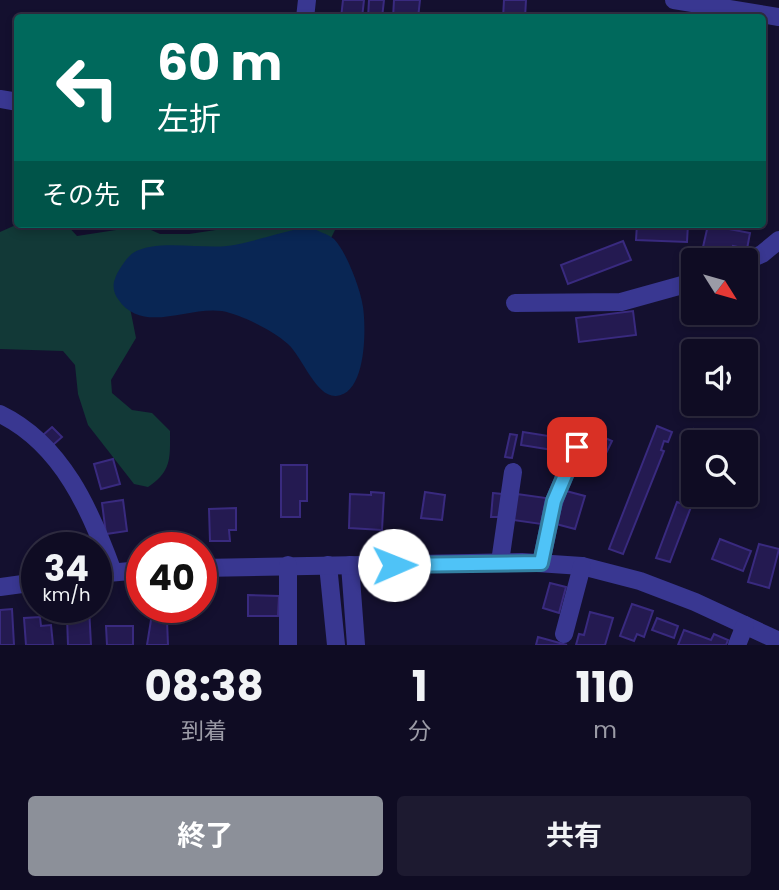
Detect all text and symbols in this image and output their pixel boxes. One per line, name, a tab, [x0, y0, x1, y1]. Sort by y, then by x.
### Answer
text: 60 m	[157, 29, 282, 97]
icon: left	[42, 42, 133, 133]
text: 左折	[157, 96, 221, 141]
icon: arrive	[134, 175, 172, 213]
text: その先	[42, 177, 120, 213]
north arrow	[681, 248, 758, 326]
map controls	[681, 248, 758, 507]
button: sound	[681, 339, 758, 416]
pin	[547, 417, 607, 477]
icon: arrive	[558, 428, 596, 466]
button: search	[681, 430, 758, 507]
position arrow	[357, 528, 431, 602]
speed limit sign: 40	[126, 532, 217, 623]
text: 34	[44, 544, 89, 593]
text: km/h	[43, 582, 90, 607]
text: 08:38	[144, 657, 264, 716]
text: 1	[412, 657, 427, 716]
text: 110	[576, 658, 635, 717]
text: m	[593, 714, 617, 746]
text: 到着	[181, 715, 227, 747]
text: 分	[408, 715, 431, 747]
button: 終了	[28, 796, 383, 876]
button: 共有	[397, 796, 751, 876]

